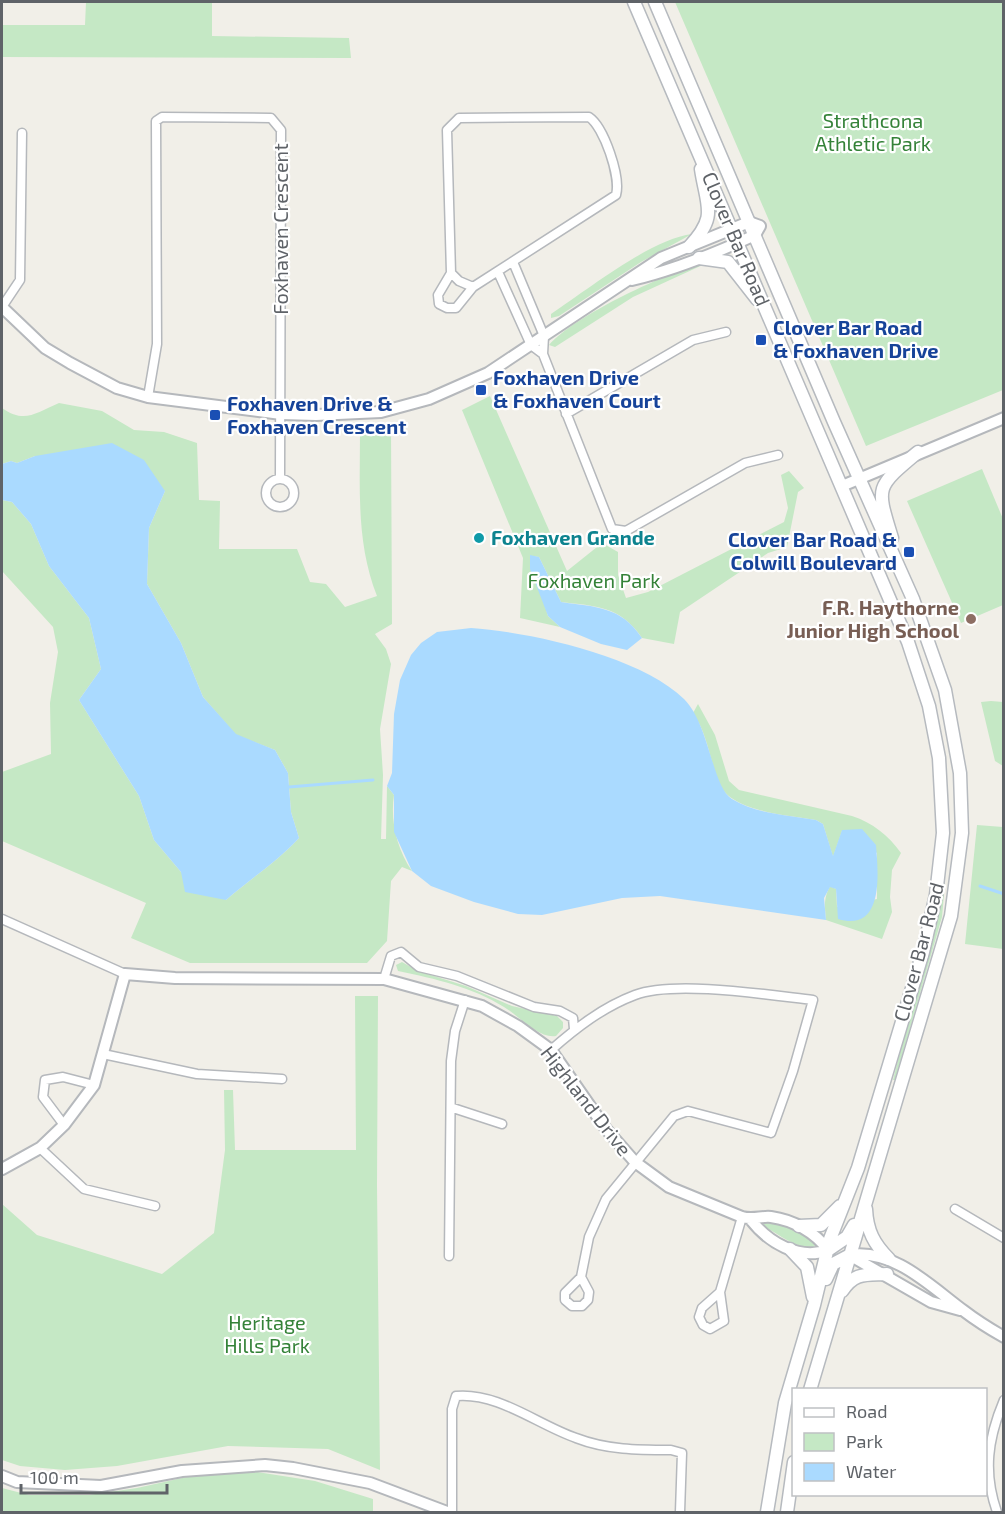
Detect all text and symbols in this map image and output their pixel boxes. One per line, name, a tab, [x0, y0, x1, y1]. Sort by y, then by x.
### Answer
park label: Strathcona Athletic Park	[815, 108, 931, 155]
street label: Foxhaven Crescent	[268, 143, 292, 315]
street label: Clover Bar Road	[698, 168, 776, 309]
place label: Clover Bar Road & Foxhaven Drive	[773, 315, 939, 362]
marker: Clover Bar Road & Foxhaven Drive	[754, 333, 768, 347]
place label: Foxhaven Drive & Foxhaven Court	[493, 365, 661, 412]
marker: Foxhaven Drive & Foxhaven Court	[474, 383, 488, 397]
place label: Foxhaven Drive & Foxhaven Crescent	[227, 391, 406, 438]
marker: Foxhaven Drive & Foxhaven Crescent	[208, 408, 222, 422]
place label: Foxhaven Grande	[491, 525, 655, 549]
place label: Clover Bar Road & Colwill Boulevard	[728, 527, 897, 574]
marker: Foxhaven Grande	[472, 531, 486, 545]
marker: Clover Bar Road & Colwill Boulevard	[902, 545, 916, 559]
park label: Foxhaven Park	[528, 568, 660, 592]
place label: F.R. Haythorne Junior High School	[787, 595, 959, 642]
marker: F.R. Haythorne Junior High School	[964, 612, 978, 626]
street label: Clover Bar Road	[888, 879, 948, 1024]
street label: Highland Drive	[536, 1041, 637, 1160]
park label: Heritage Hills Park	[224, 1310, 310, 1357]
legend	[792, 1388, 987, 1496]
text: Road	[846, 1400, 887, 1422]
text: Park	[846, 1430, 883, 1452]
scale bar	[21, 1457, 166, 1495]
text: Water	[846, 1460, 896, 1482]
text: 100 m	[30, 1466, 79, 1488]

